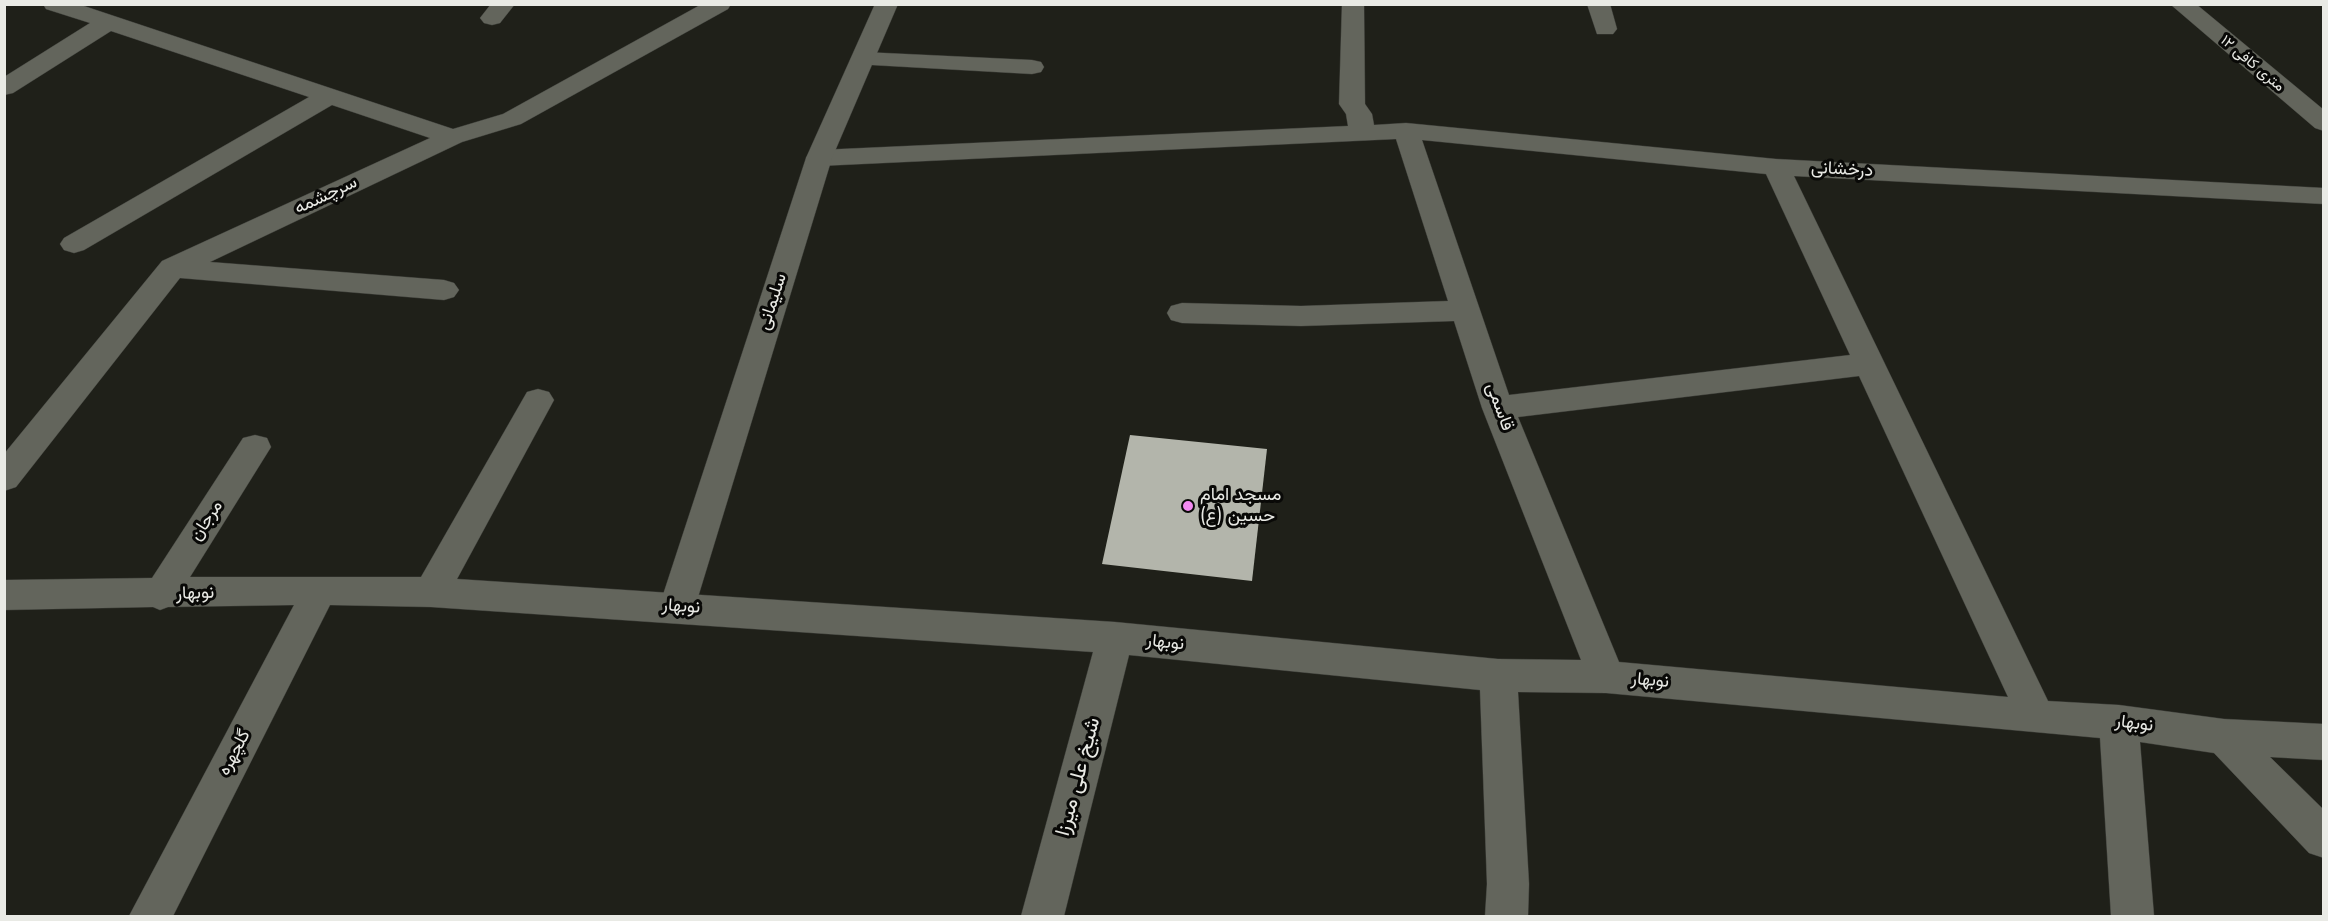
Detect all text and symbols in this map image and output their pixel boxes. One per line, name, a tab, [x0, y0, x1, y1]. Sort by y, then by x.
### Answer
street label: ۱۲ متری کافی	[2216, 32, 2288, 96]
street label: درخشانی	[1810, 158, 1874, 182]
street label: سرچشمه	[291, 172, 361, 220]
street label: سلیمانی	[754, 271, 792, 333]
street label: قاسمی	[1480, 380, 1518, 434]
place label: مسجد امام حسین (ع)	[1200, 485, 1281, 528]
street label: مرجان	[186, 497, 228, 545]
marker: مسجد امام حسین (ع)	[1181, 499, 1195, 513]
street label: نوبهار	[175, 583, 215, 605]
street label: نوبهار	[661, 595, 701, 619]
street label: نوبهار	[1145, 630, 1185, 656]
street label: نوبهار	[1630, 669, 1670, 693]
street label: نوبهار	[2114, 711, 2154, 737]
street label: شیخ علی میرزا	[1051, 715, 1107, 839]
street label: گلچهره	[214, 726, 256, 780]

